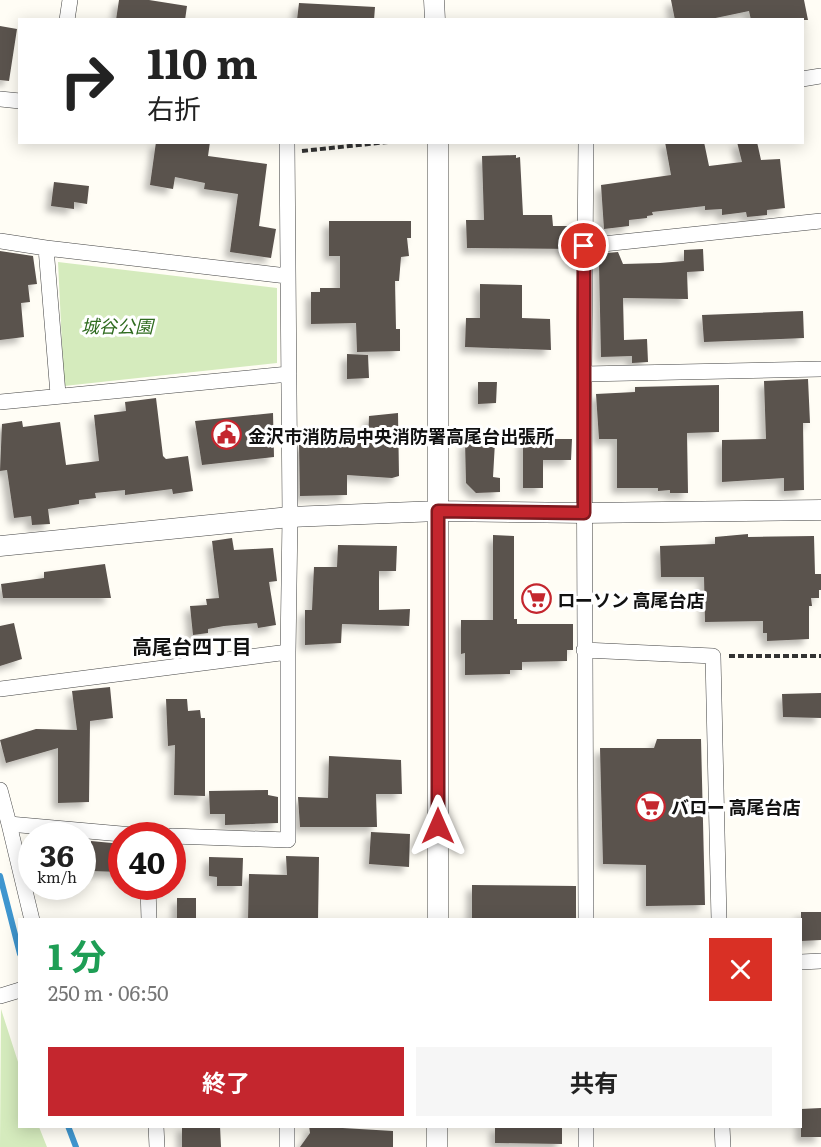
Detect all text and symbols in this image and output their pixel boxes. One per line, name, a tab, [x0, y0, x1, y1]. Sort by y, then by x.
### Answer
text: 110 m	[147, 30, 258, 92]
icon: right	[48, 42, 126, 120]
text: 右折	[147, 87, 201, 127]
pin	[558, 220, 609, 271]
icon: arrive	[567, 229, 600, 262]
park label: 城谷公園	[81, 312, 156, 339]
public building icon: 金沢市消防局中央消防署高尾台出張所	[211, 419, 243, 451]
place label: 金沢市消防局中央消防署高尾台出張所	[248, 422, 554, 449]
supermarket icon: ローソン 高尾台店	[520, 583, 552, 615]
place label: ローソン 高尾台店	[557, 586, 705, 613]
district label: 高尾台四丁目	[132, 630, 252, 660]
supermarket icon: バロー 高尾台店	[634, 790, 666, 822]
place label: バロー 高尾台店	[671, 793, 801, 820]
position arrow	[406, 794, 470, 858]
speed limit sign: 40	[108, 822, 186, 900]
text: 36	[40, 832, 74, 876]
text: km/h	[37, 865, 77, 888]
text: 1 分	[48, 928, 106, 981]
button: close	[709, 938, 772, 1001]
text: 250 m · 06:50	[48, 977, 169, 1007]
button: 終了	[48, 1047, 404, 1116]
button: 共有	[416, 1047, 772, 1116]

